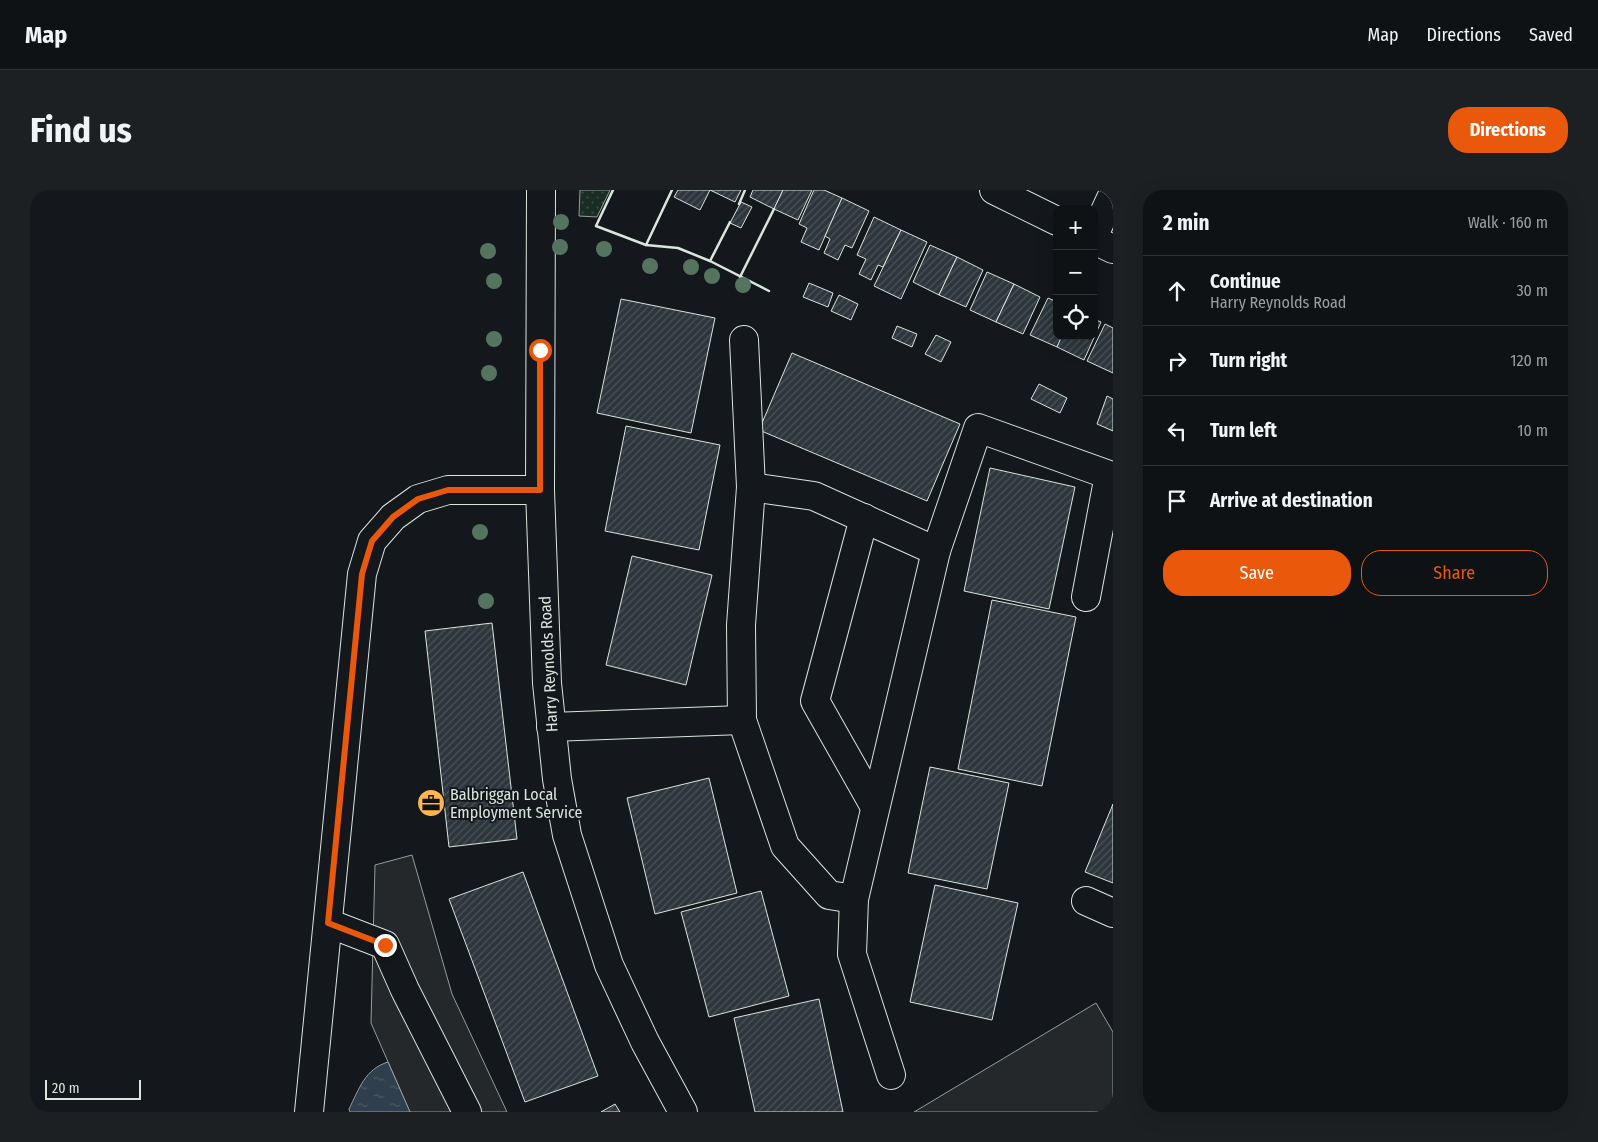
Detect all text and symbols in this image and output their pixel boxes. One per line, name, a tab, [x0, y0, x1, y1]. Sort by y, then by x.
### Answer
text: Map	[25, 21, 67, 49]
text: Map	[1367, 24, 1399, 46]
text: Directions	[1427, 24, 1501, 46]
text: Saved	[1529, 24, 1573, 46]
button: Directions	[1448, 107, 1568, 153]
text: Find us	[30, 109, 132, 151]
map controls	[1053, 205, 1098, 340]
button: +	[1053, 205, 1098, 250]
text: 2 min	[1163, 210, 1210, 236]
text: Walk · 160 m	[1468, 213, 1548, 232]
button: −	[1053, 250, 1098, 295]
text: Continue	[1210, 270, 1281, 293]
icon: ahead	[1163, 277, 1191, 305]
text: 30 m	[1516, 281, 1548, 300]
text: Harry Reynolds Road	[1210, 293, 1346, 312]
button: locate	[1053, 295, 1098, 340]
route start	[529, 339, 552, 362]
icon: right	[1163, 347, 1191, 375]
text: Turn right	[1210, 349, 1287, 372]
text: 120 m	[1510, 351, 1548, 370]
icon: left	[1163, 417, 1191, 445]
text: Turn left	[1210, 419, 1277, 442]
text: 10 m	[1517, 421, 1548, 440]
icon: arrive	[1163, 487, 1191, 515]
text: Arrive at destination	[1210, 489, 1373, 512]
button: Save	[1163, 550, 1351, 596]
button: Share	[1361, 550, 1548, 596]
street label: Harry Reynolds Road	[535, 595, 562, 733]
place label: Balbriggan Local Employment Service	[450, 785, 583, 822]
office icon: Balbriggan Local Employment Service	[416, 788, 446, 818]
route end	[374, 934, 397, 957]
scale bar	[45, 1077, 141, 1100]
text: 20 m	[52, 1080, 80, 1097]

